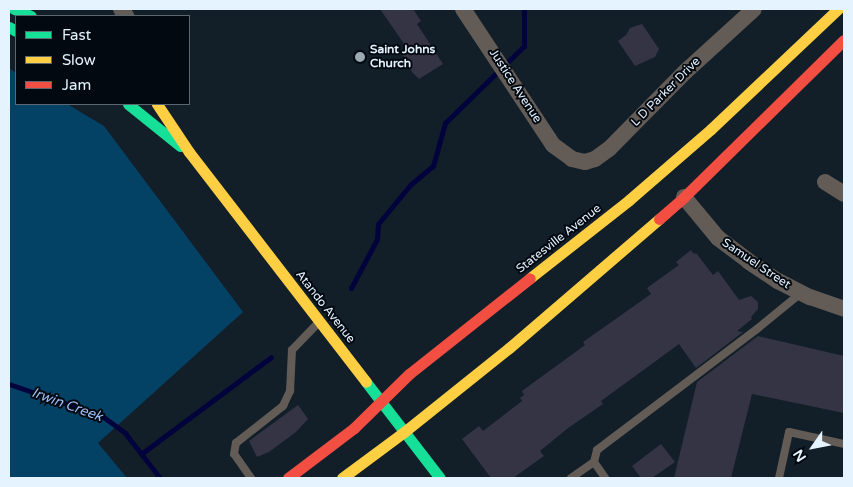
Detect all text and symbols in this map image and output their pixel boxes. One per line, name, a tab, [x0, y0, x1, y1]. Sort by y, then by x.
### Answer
legend	[15, 15, 190, 105]
text: Fast	[62, 26, 91, 44]
place label: Saint Johns Church	[370, 43, 435, 71]
street label: Justice Avenue	[486, 46, 544, 126]
text: Slow	[62, 51, 96, 69]
marker: Saint Johns Church	[354, 51, 366, 63]
street label: L D Parker Drive	[628, 54, 704, 130]
text: Jam	[62, 76, 91, 94]
street label: Statesville Avenue	[514, 201, 604, 277]
street label: Samuel Street	[719, 236, 793, 292]
street label: Atando Avenue	[292, 268, 358, 346]
water label: Irwin Creek	[29, 384, 105, 426]
north arrow	[788, 422, 838, 472]
text: N	[790, 446, 810, 465]

